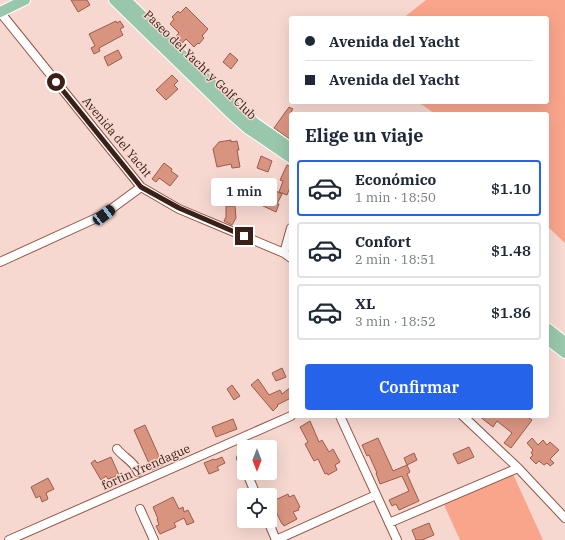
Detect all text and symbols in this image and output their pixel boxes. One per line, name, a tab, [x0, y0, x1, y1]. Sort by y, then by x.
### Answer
street label: Paseo del Yacht y Golf Club	[141, 7, 260, 122]
text: Avenida del Yacht	[329, 32, 460, 51]
text: Avenida del Yacht	[329, 70, 460, 89]
route start	[47, 73, 65, 91]
street label: Avenida del Yacht	[79, 94, 155, 180]
text: Elige un viaje	[305, 124, 423, 147]
icon: car	[307, 170, 343, 206]
text: Económico	[355, 170, 436, 189]
callout: 1 min	[211, 178, 277, 206]
text: $1.10	[491, 179, 531, 198]
text: 1 min	[226, 183, 262, 200]
text: 1 min · 18:50	[355, 189, 436, 206]
car	[91, 203, 117, 227]
route end	[235, 227, 253, 245]
icon: car	[307, 232, 343, 268]
text: Confort	[355, 232, 411, 251]
text: $1.48	[491, 241, 531, 260]
text: 2 min · 18:51	[355, 251, 436, 268]
icon: car	[307, 294, 343, 330]
text: XL	[355, 294, 375, 313]
text: $1.86	[491, 303, 531, 322]
text: 3 min · 18:52	[355, 313, 436, 330]
button: Confirmar	[305, 364, 533, 410]
street label: fortin Yrendague	[99, 440, 192, 493]
north arrow	[237, 440, 277, 480]
map controls	[237, 440, 277, 528]
button: locate	[237, 488, 277, 528]

